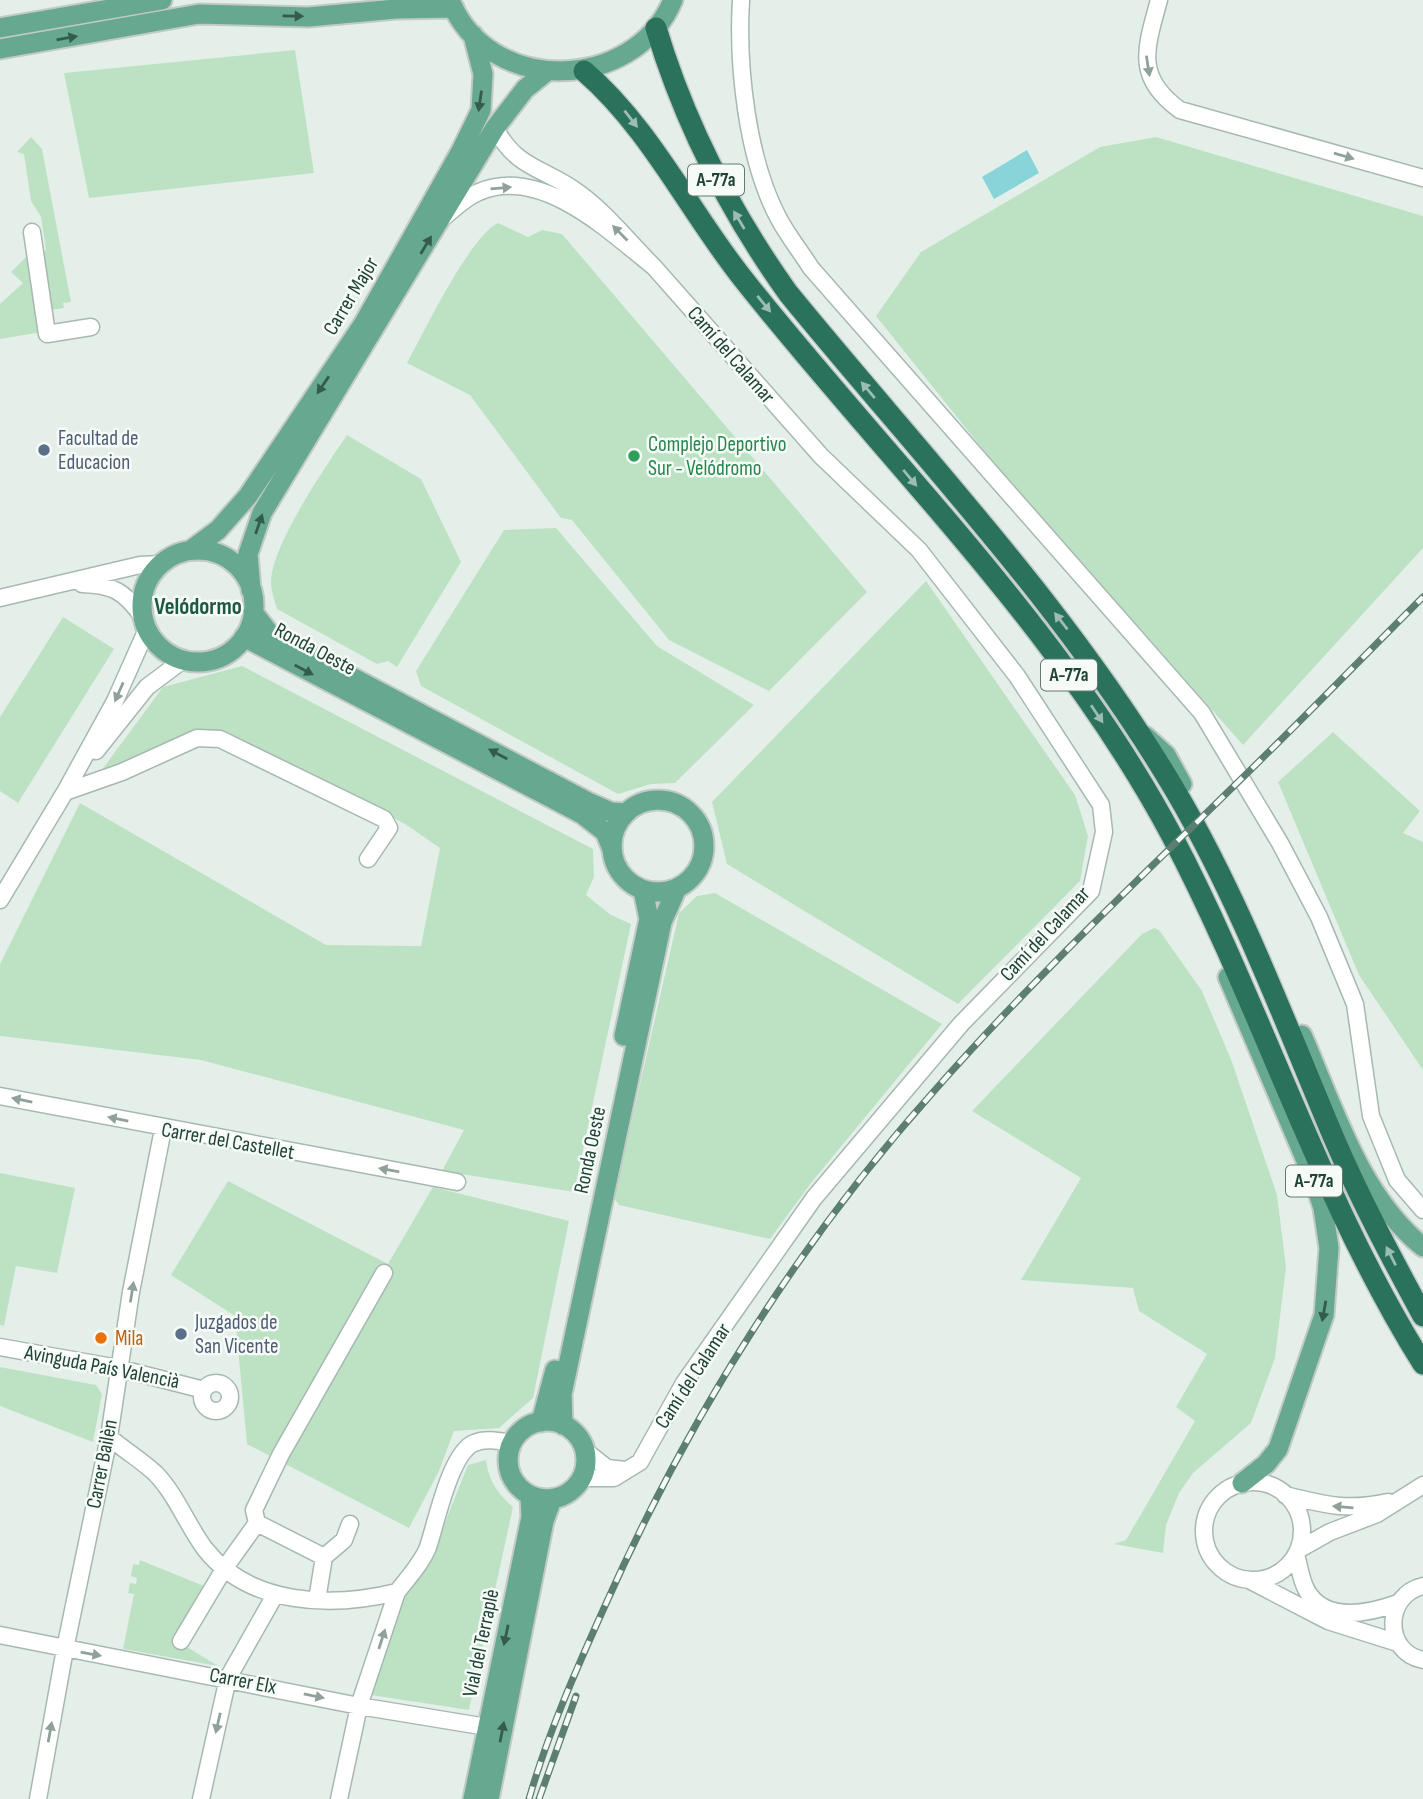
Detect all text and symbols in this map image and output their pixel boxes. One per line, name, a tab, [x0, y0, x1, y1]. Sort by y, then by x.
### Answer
one-way arrow	[282, 10, 304, 22]
one-way arrow	[56, 32, 78, 43]
one-way arrow	[1143, 55, 1154, 77]
one-way arrow	[475, 90, 486, 112]
one-way arrow	[624, 110, 638, 128]
one-way arrow	[1333, 151, 1355, 162]
road number: A-77a	[688, 164, 744, 196]
one-way arrow	[490, 182, 512, 193]
one-way arrow	[732, 211, 745, 230]
one-way arrow	[611, 224, 628, 241]
one-way arrow	[420, 235, 432, 254]
street label: Carrer Major	[318, 252, 384, 340]
one-way arrow	[756, 294, 771, 312]
street label: Camí del Calamar	[682, 301, 780, 409]
one-way arrow	[316, 375, 329, 394]
one-way arrow	[861, 381, 876, 398]
place label: Facultad de Educacion	[58, 426, 138, 475]
place label: Complejo Deportivo Sur - Velódromo	[648, 432, 787, 481]
marker: Facultad de Educacion	[36, 442, 52, 458]
marker: Complejo Deportivo Sur - Velódromo	[626, 448, 642, 464]
one-way arrow	[902, 469, 917, 487]
one-way arrow	[254, 513, 265, 534]
district label: Velódormo	[154, 593, 242, 621]
one-way arrow	[1053, 613, 1068, 631]
street label: Ronda Oeste	[270, 617, 360, 681]
road number: A-77a	[1041, 660, 1097, 690]
one-way arrow	[294, 664, 314, 675]
one-way arrow	[113, 681, 124, 702]
one-way arrow	[1090, 705, 1104, 723]
one-way arrow	[488, 748, 508, 760]
street label: Camí del Calamar	[995, 881, 1095, 987]
one-way arrow	[11, 1095, 33, 1106]
street label: Ronda Oeste	[569, 1104, 611, 1196]
one-way arrow	[107, 1114, 129, 1125]
street label: Carrer del Castellet	[160, 1117, 296, 1165]
one-way arrow	[378, 1164, 400, 1175]
road number: A-77a	[1286, 1166, 1342, 1196]
one-way arrow	[1385, 1245, 1397, 1265]
one-way arrow	[127, 1280, 138, 1302]
one-way arrow	[1318, 1300, 1329, 1322]
place label: Juzgados de San Vicente	[194, 1310, 278, 1359]
street label: Camí del Calamar	[650, 1319, 736, 1433]
place label: Mila	[115, 1326, 143, 1351]
marker: Juzgados de San Vicente	[173, 1326, 189, 1342]
marker: Mila	[93, 1330, 109, 1346]
street label: Avinguda País Valencià	[21, 1340, 182, 1394]
street label: Carrer Bailèn	[81, 1417, 123, 1511]
one-way arrow	[1332, 1501, 1354, 1512]
street label: Vial del Terraplè	[457, 1587, 505, 1699]
one-way arrow	[501, 1624, 512, 1646]
one-way arrow	[377, 1628, 388, 1649]
one-way arrow	[80, 1648, 102, 1659]
street label: Carrer Elx	[207, 1662, 279, 1700]
one-way arrow	[303, 1691, 325, 1702]
one-way arrow	[212, 1712, 223, 1734]
one-way arrow	[45, 1721, 56, 1743]
one-way arrow	[497, 1721, 508, 1743]

